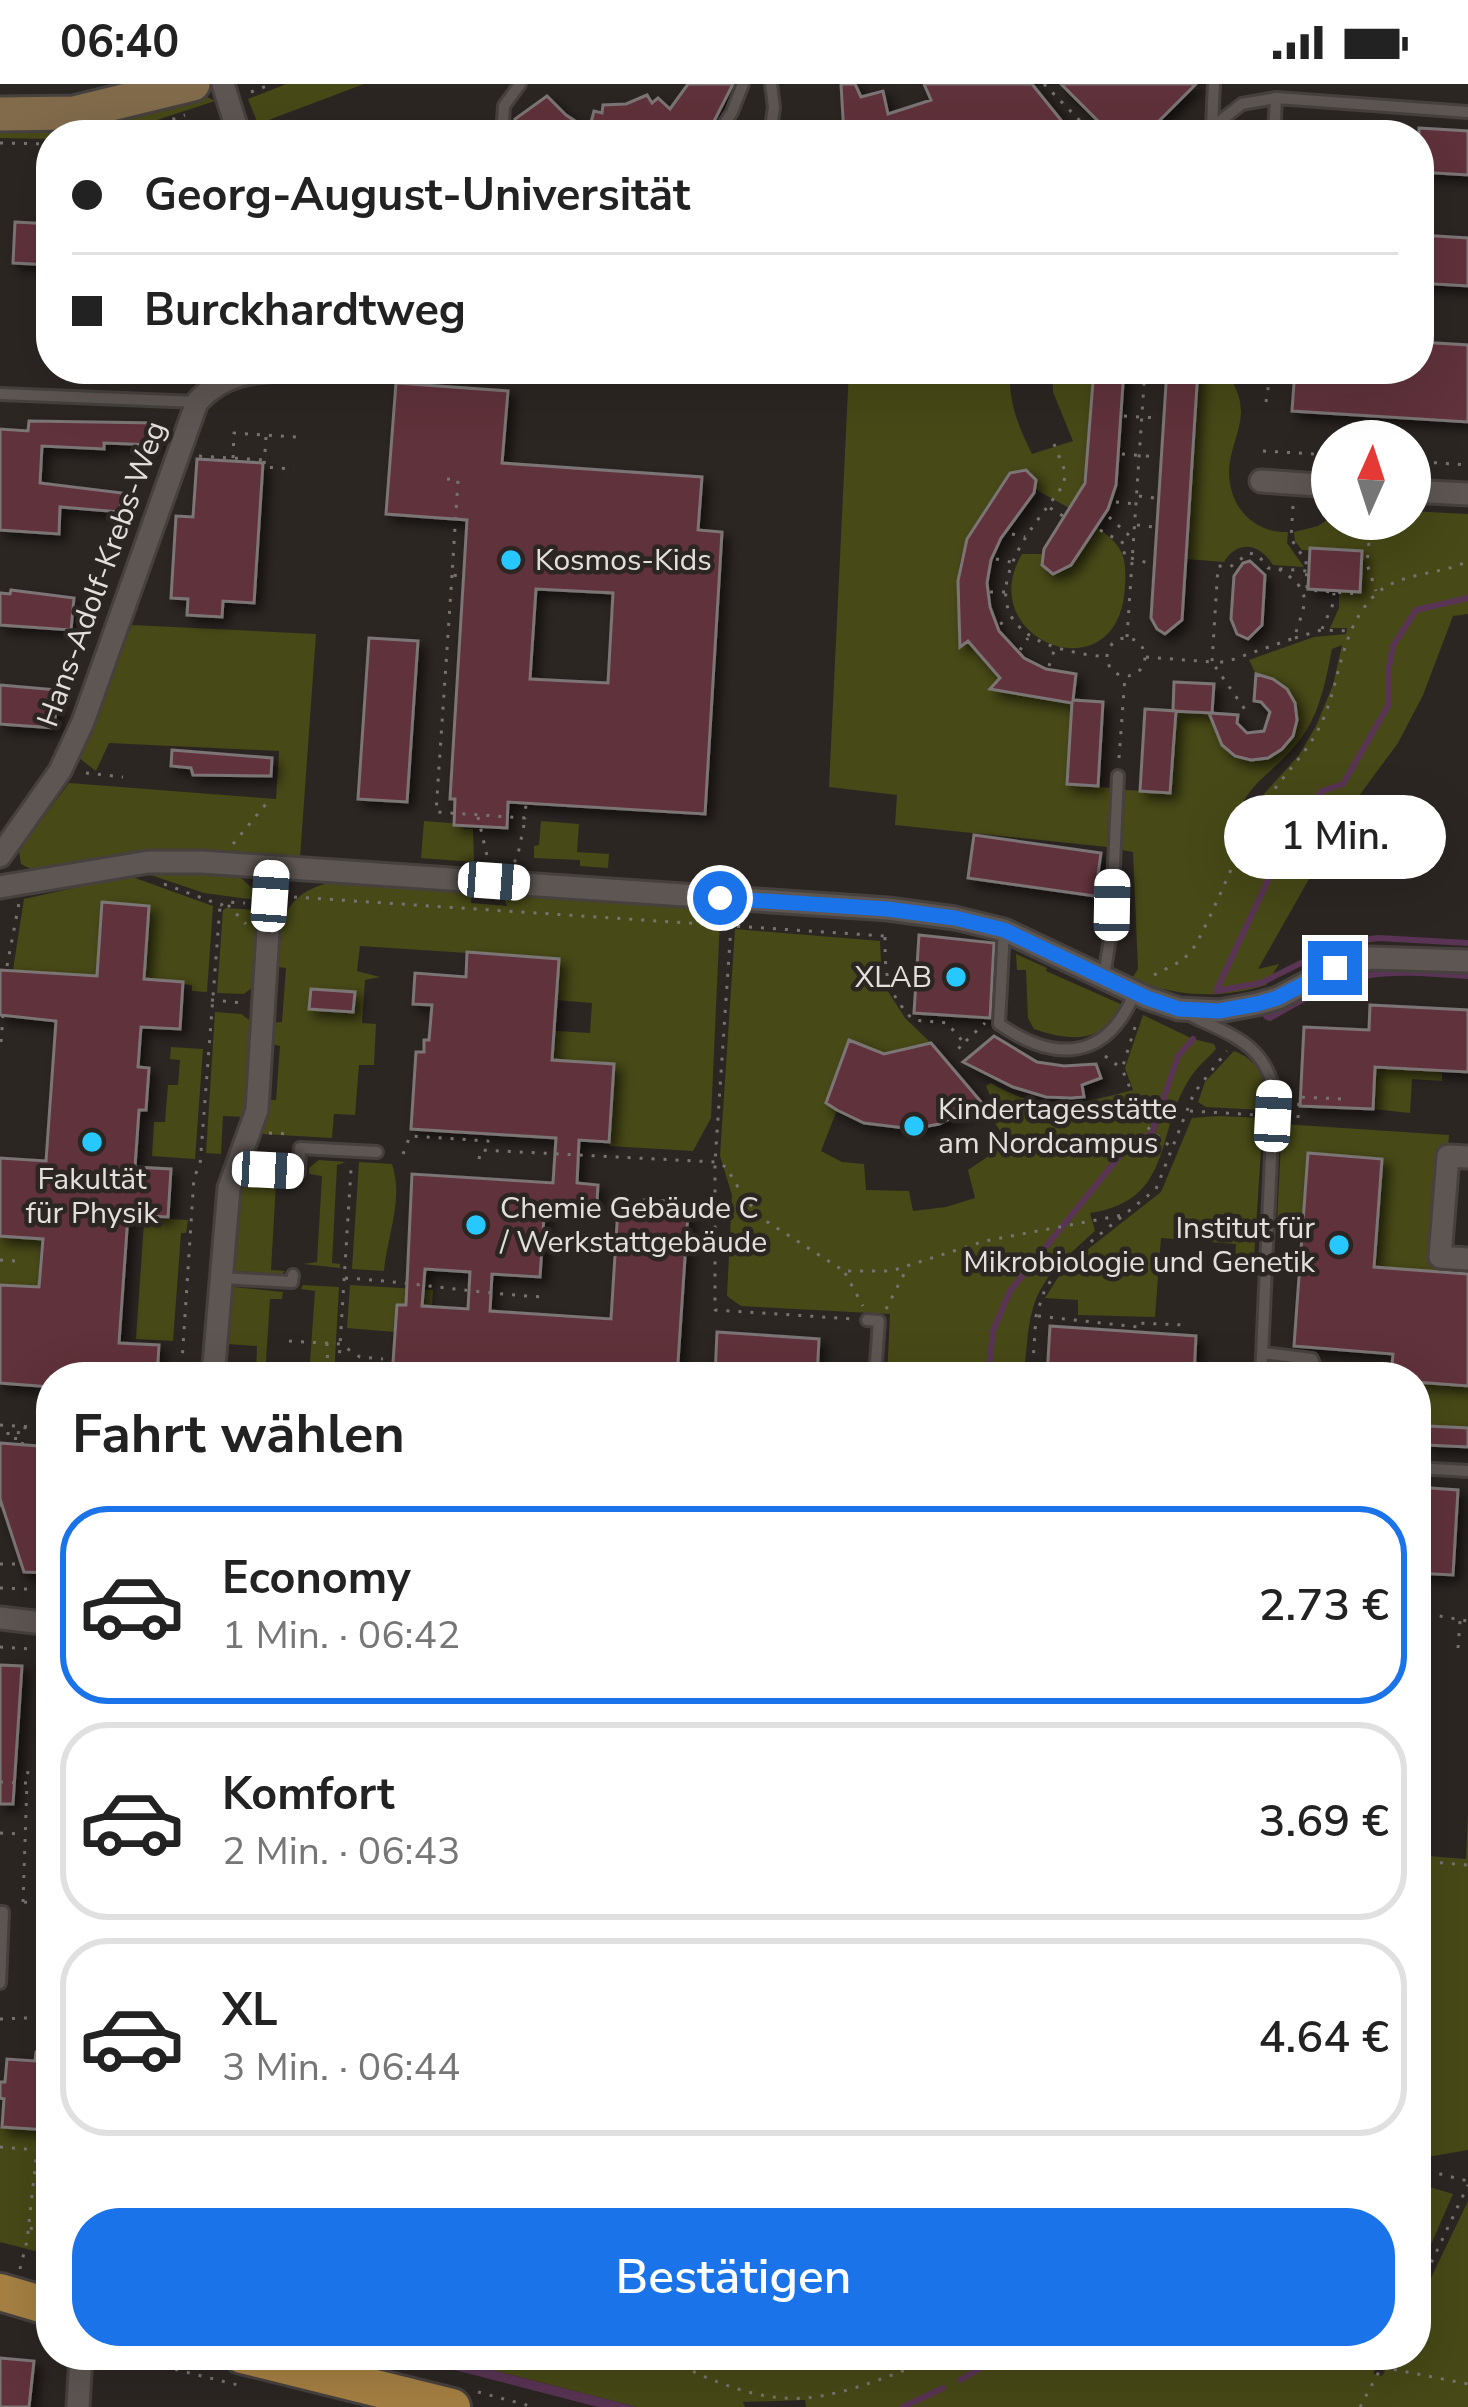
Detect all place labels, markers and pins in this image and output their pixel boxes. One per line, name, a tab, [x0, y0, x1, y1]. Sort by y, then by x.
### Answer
place label: Kosmos-Kids	[535, 540, 712, 581]
marker: Kosmos-Kids	[498, 547, 524, 573]
place label: XLAB	[855, 957, 932, 998]
marker: XLAB	[943, 964, 969, 990]
place label: Kindertagesstätte am Nordcampus	[938, 1089, 1177, 1164]
marker: Kindertagesstätte am Nordcampus	[901, 1113, 927, 1139]
marker: Fakultät für Physik	[79, 1129, 105, 1155]
place label: Fakultät für Physik	[26, 1159, 159, 1234]
place label: Chemie Gebäude C / Werkstattgebäude	[499, 1188, 767, 1263]
place label: Institut für Mikrobiologie und Genetik	[963, 1208, 1316, 1283]
marker: Chemie Gebäude C / Werkstattgebäude	[463, 1212, 489, 1238]
marker: Institut für Mikrobiologie und Genetik	[1326, 1232, 1352, 1258]

